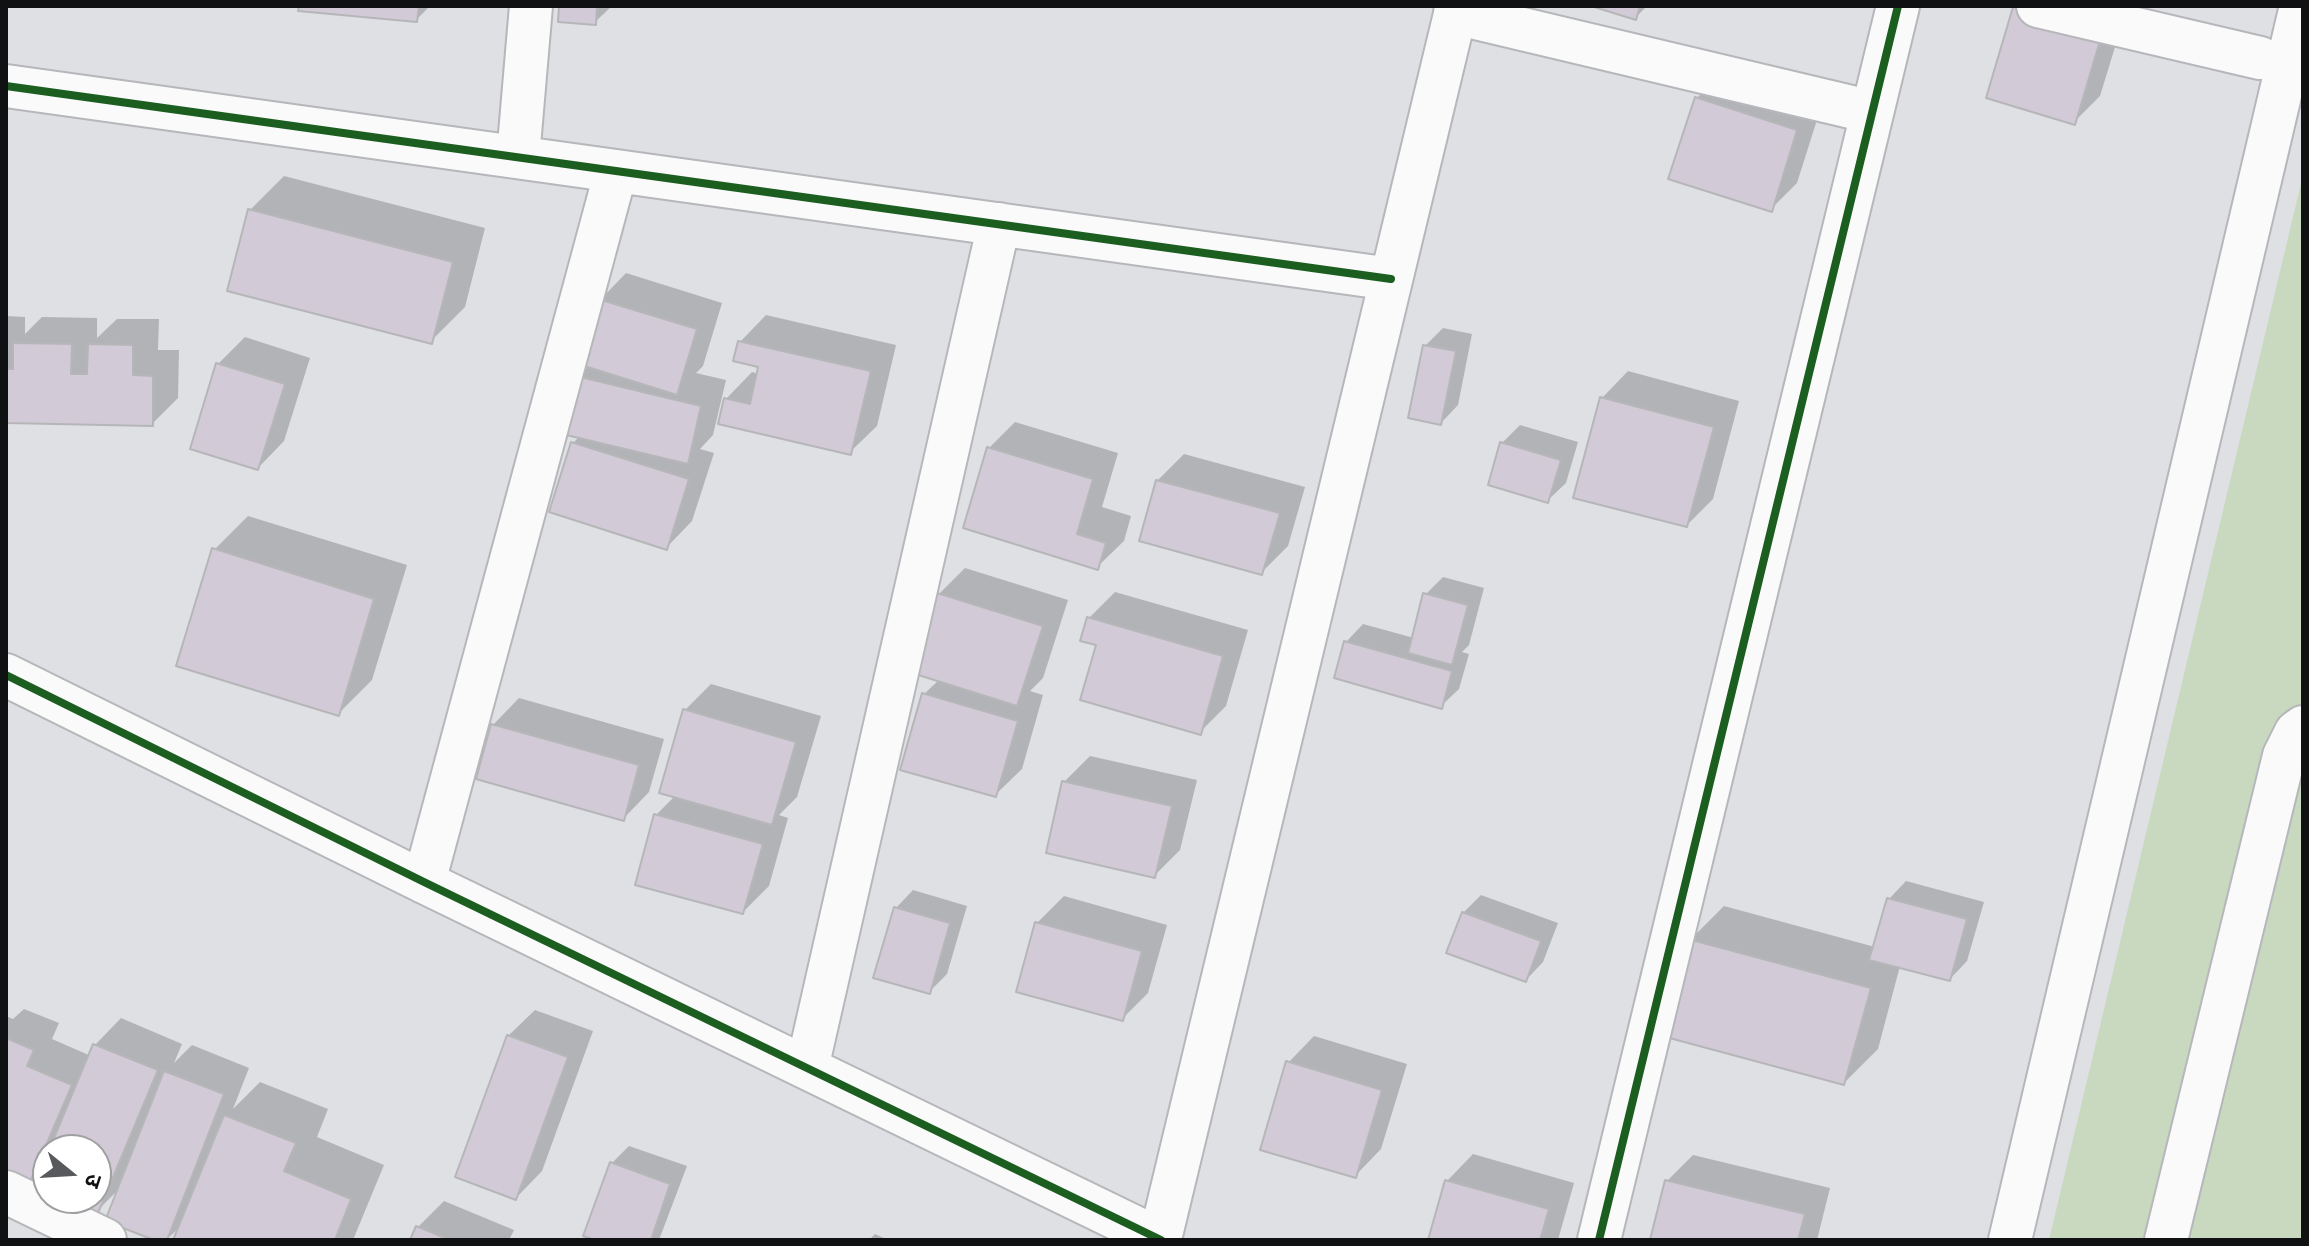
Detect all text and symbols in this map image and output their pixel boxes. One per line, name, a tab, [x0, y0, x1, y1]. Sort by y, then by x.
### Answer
north arrow	[32, 1134, 112, 1214]
text: उ	[79, 1171, 108, 1191]

